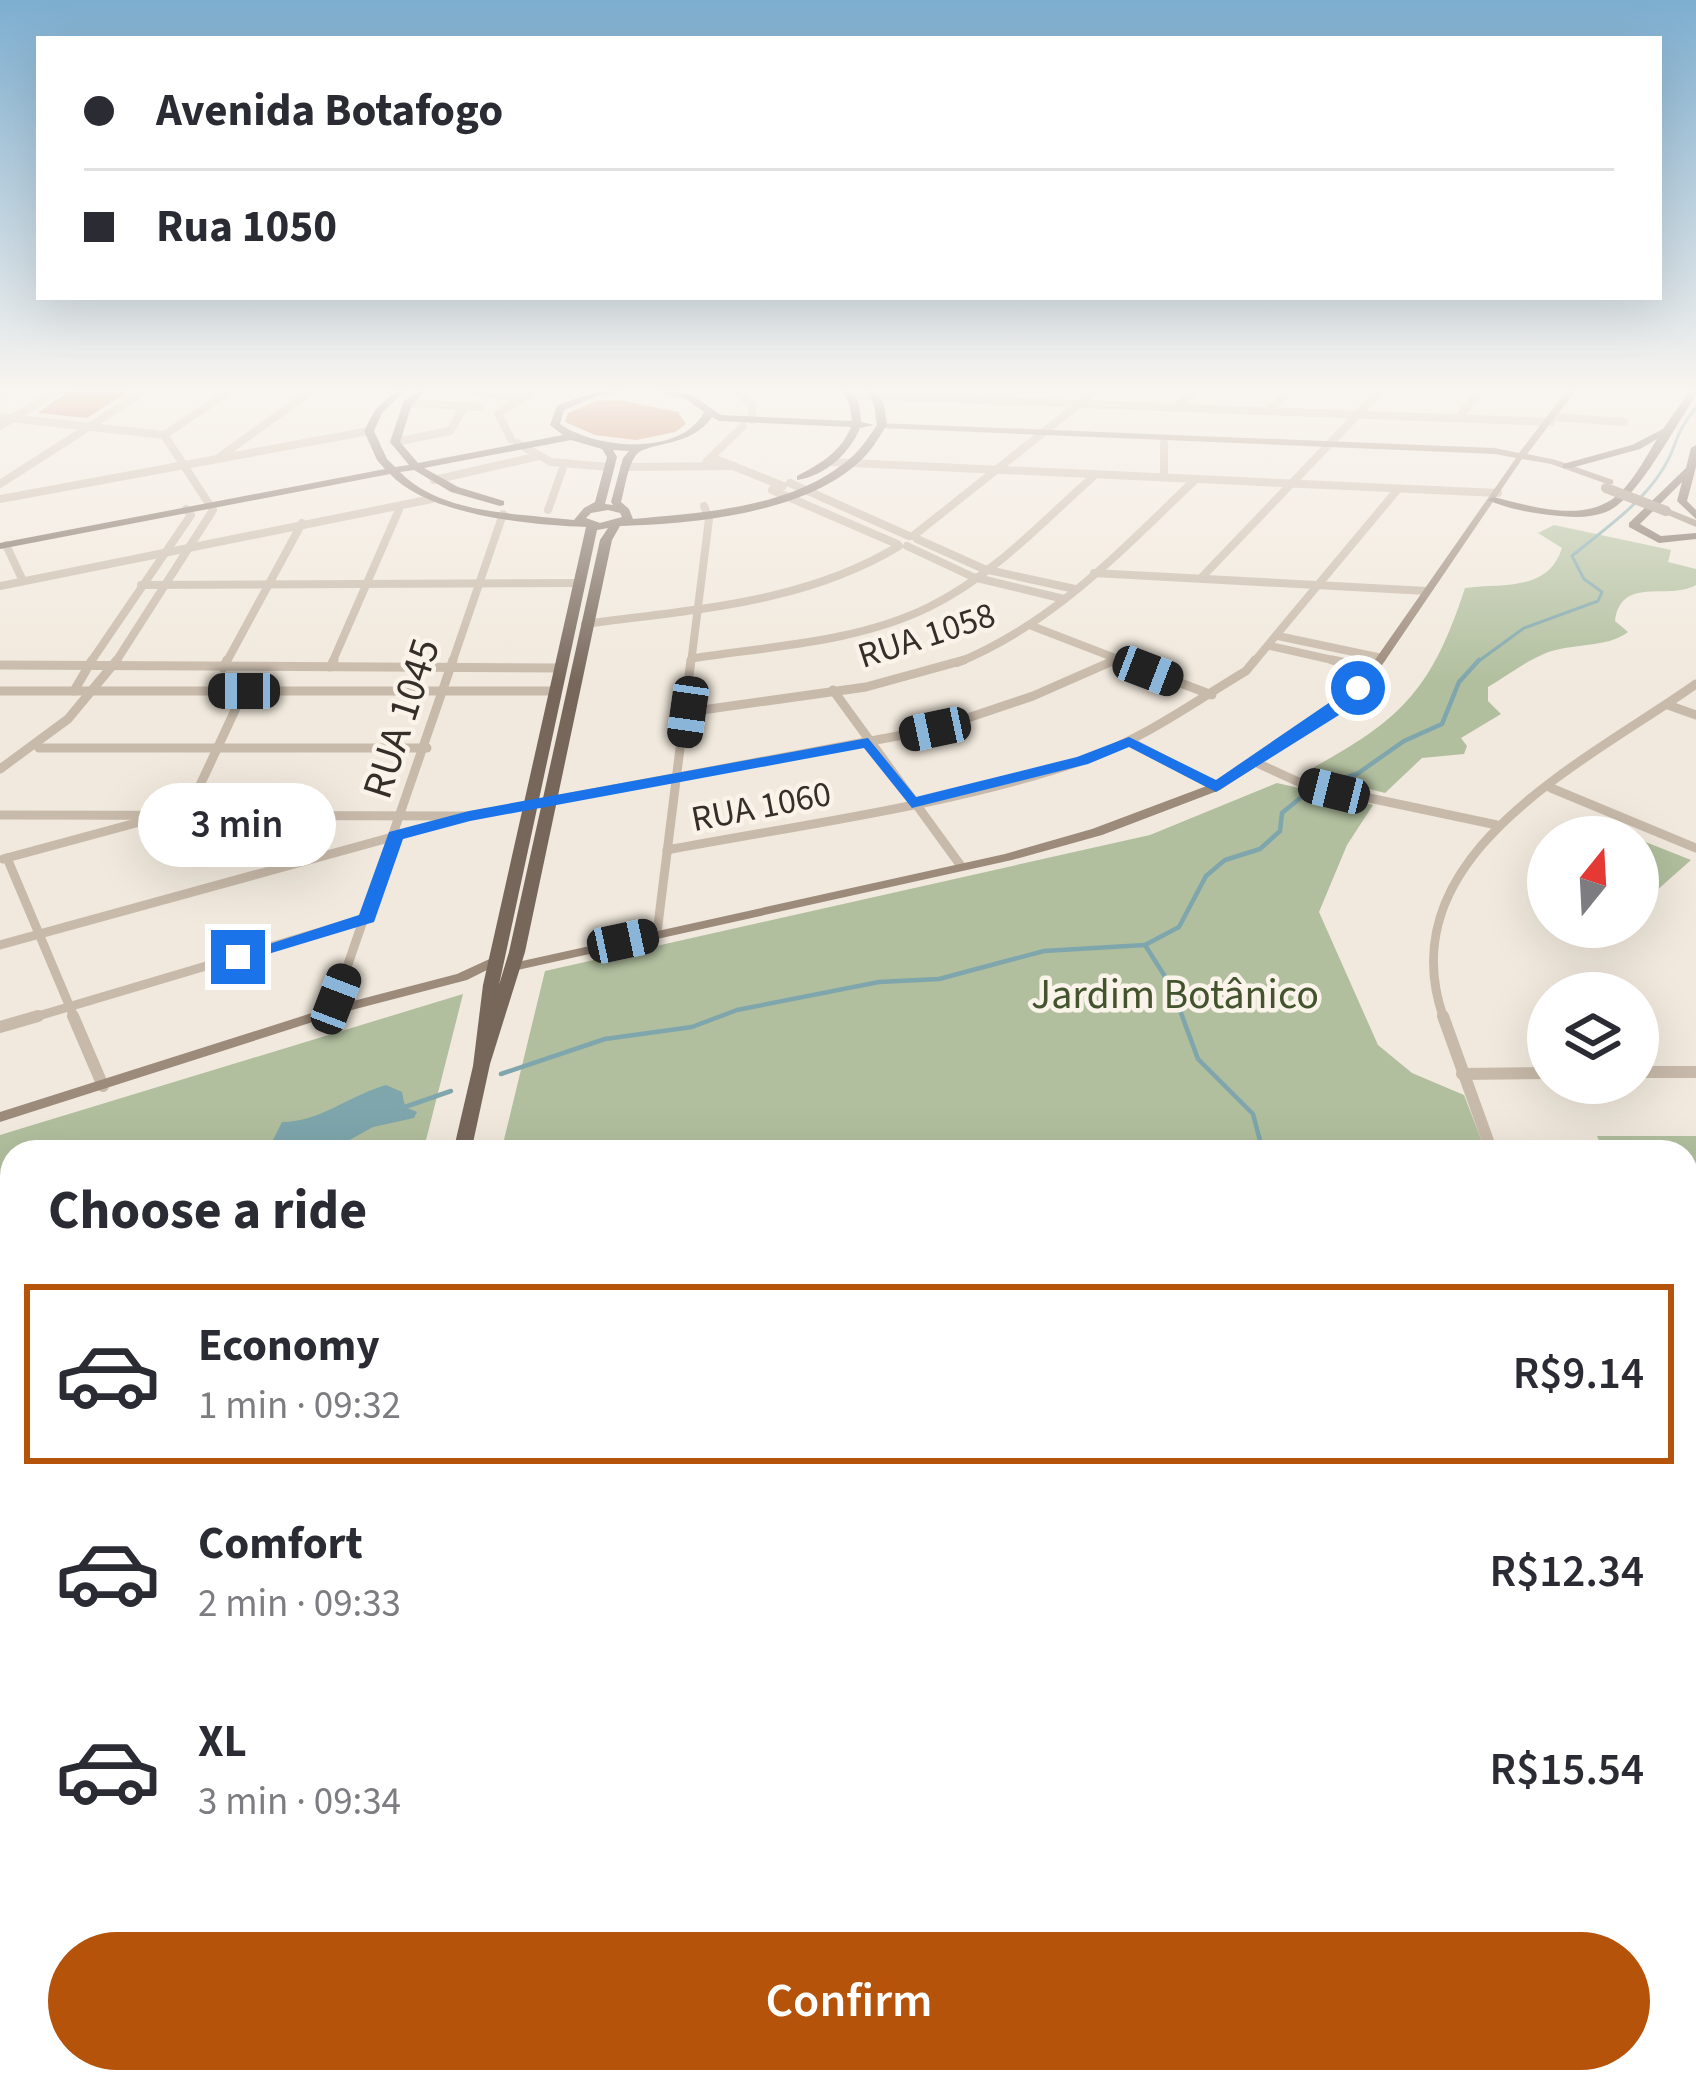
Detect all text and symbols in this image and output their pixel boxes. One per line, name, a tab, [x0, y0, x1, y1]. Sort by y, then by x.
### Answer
text: Avenida Botafogo	[156, 79, 503, 143]
text: Rua 1050	[156, 195, 337, 259]
street label: RUA 1058	[851, 589, 1002, 682]
street label: RUA 1045	[348, 631, 456, 806]
car	[1108, 641, 1188, 701]
route start	[1331, 661, 1385, 715]
car	[208, 673, 280, 709]
car	[665, 674, 711, 750]
car	[896, 704, 974, 754]
car	[1295, 765, 1373, 817]
street label: RUA 1060	[687, 768, 836, 845]
callout: 3 min	[139, 783, 337, 867]
text: 3 min	[191, 797, 283, 853]
north arrow	[1527, 816, 1659, 948]
map controls	[1527, 816, 1659, 1104]
car	[584, 916, 662, 966]
route end	[211, 930, 265, 984]
car	[306, 959, 366, 1039]
park label: Jardim Botânico	[1031, 965, 1319, 1025]
button: layers	[1527, 972, 1659, 1104]
text: Choose a ride	[48, 1173, 367, 1250]
text: Economy	[198, 1314, 380, 1378]
icon: car	[54, 1320, 162, 1428]
text: R$9.14	[1513, 1342, 1644, 1406]
text: 1 min · 09:32	[198, 1378, 401, 1434]
text: Comfort	[198, 1512, 363, 1576]
icon: car	[54, 1518, 162, 1626]
text: R$12.34	[1490, 1540, 1644, 1604]
text: 2 min · 09:33	[198, 1576, 401, 1632]
text: XL	[198, 1710, 247, 1774]
icon: car	[54, 1716, 162, 1824]
text: R$15.54	[1490, 1738, 1644, 1802]
text: 3 min · 09:34	[198, 1774, 401, 1830]
button: Confirm	[48, 1932, 1650, 2070]

